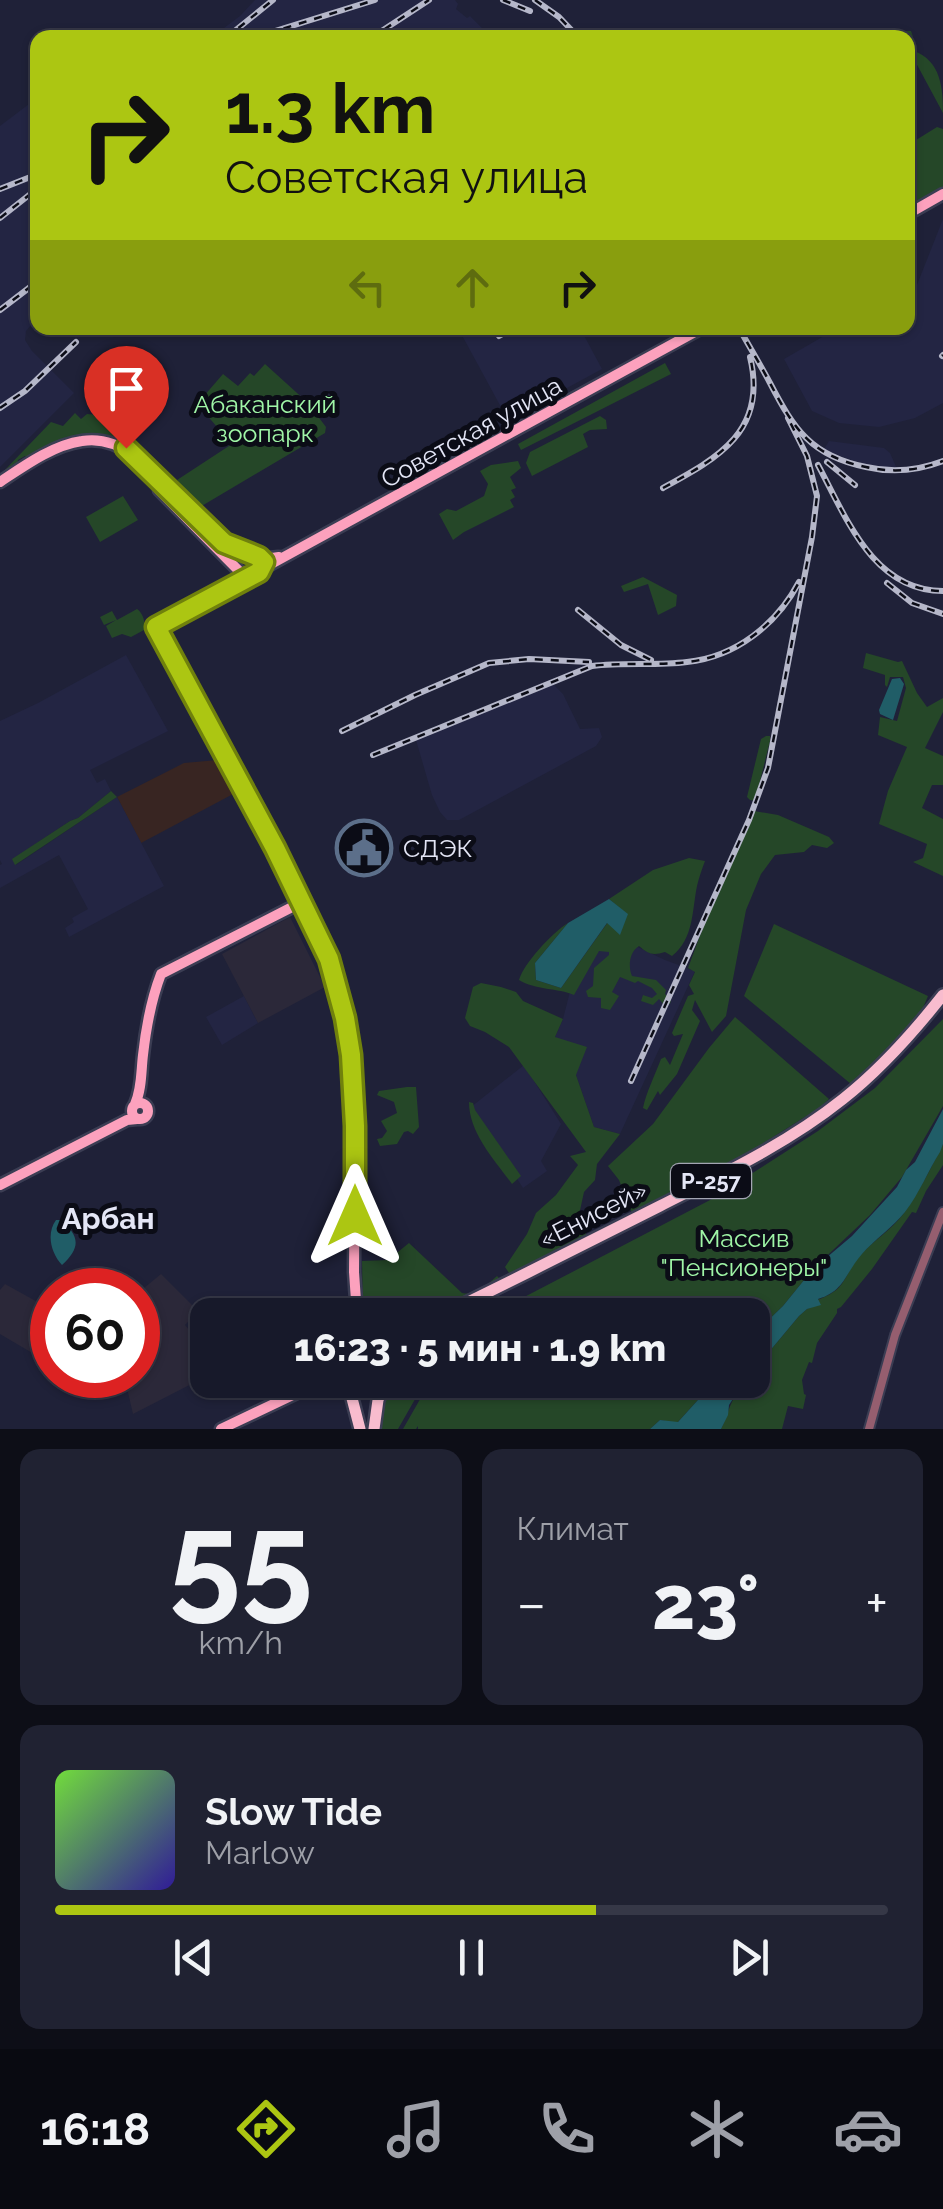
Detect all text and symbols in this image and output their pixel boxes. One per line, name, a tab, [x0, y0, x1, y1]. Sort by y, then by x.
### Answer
text: 1.3 km	[225, 67, 435, 149]
icon: right	[60, 70, 190, 200]
text: Советская улица	[225, 151, 588, 204]
icon: left	[340, 260, 395, 315]
icon: ahead	[445, 260, 500, 315]
icon: right	[550, 260, 605, 315]
pin	[84, 346, 169, 449]
icon: arrive	[99, 361, 154, 416]
street label: Советская улица	[376, 370, 566, 494]
park label: Абаканский зоопарк	[194, 389, 336, 448]
public building icon: СДЭК	[334, 818, 394, 878]
place label: СДЭК	[403, 833, 473, 863]
position arrow	[303, 1164, 407, 1268]
road number: Р-257	[671, 1164, 751, 1198]
street label: «Енисей»	[534, 1174, 652, 1254]
district label: Арбан	[61, 1201, 155, 1236]
park label: Массив "Пенсионеры"	[661, 1223, 827, 1282]
speed limit sign: 60	[30, 1268, 160, 1398]
text: 16:23 · 5 мин · 1.9 km	[294, 1325, 666, 1370]
text: 55	[169, 1483, 313, 1635]
text: Климат	[517, 1510, 629, 1547]
text: 23°	[652, 1558, 759, 1647]
text: −	[517, 1571, 546, 1636]
text: +	[865, 1571, 888, 1636]
text: km/h	[199, 1624, 283, 1661]
text: Slow Tide	[205, 1789, 382, 1834]
text: Marlow	[205, 1834, 315, 1871]
icon: previous	[166, 1930, 221, 1985]
icon: pause	[444, 1930, 499, 1985]
icon: next	[722, 1930, 777, 1985]
icon: directions	[231, 2094, 301, 2164]
icon: music	[381, 2094, 451, 2164]
icon: phone	[532, 2094, 602, 2164]
icon: climate	[682, 2094, 752, 2164]
icon: car	[833, 2094, 903, 2164]
text: 16:18	[40, 2103, 150, 2156]

